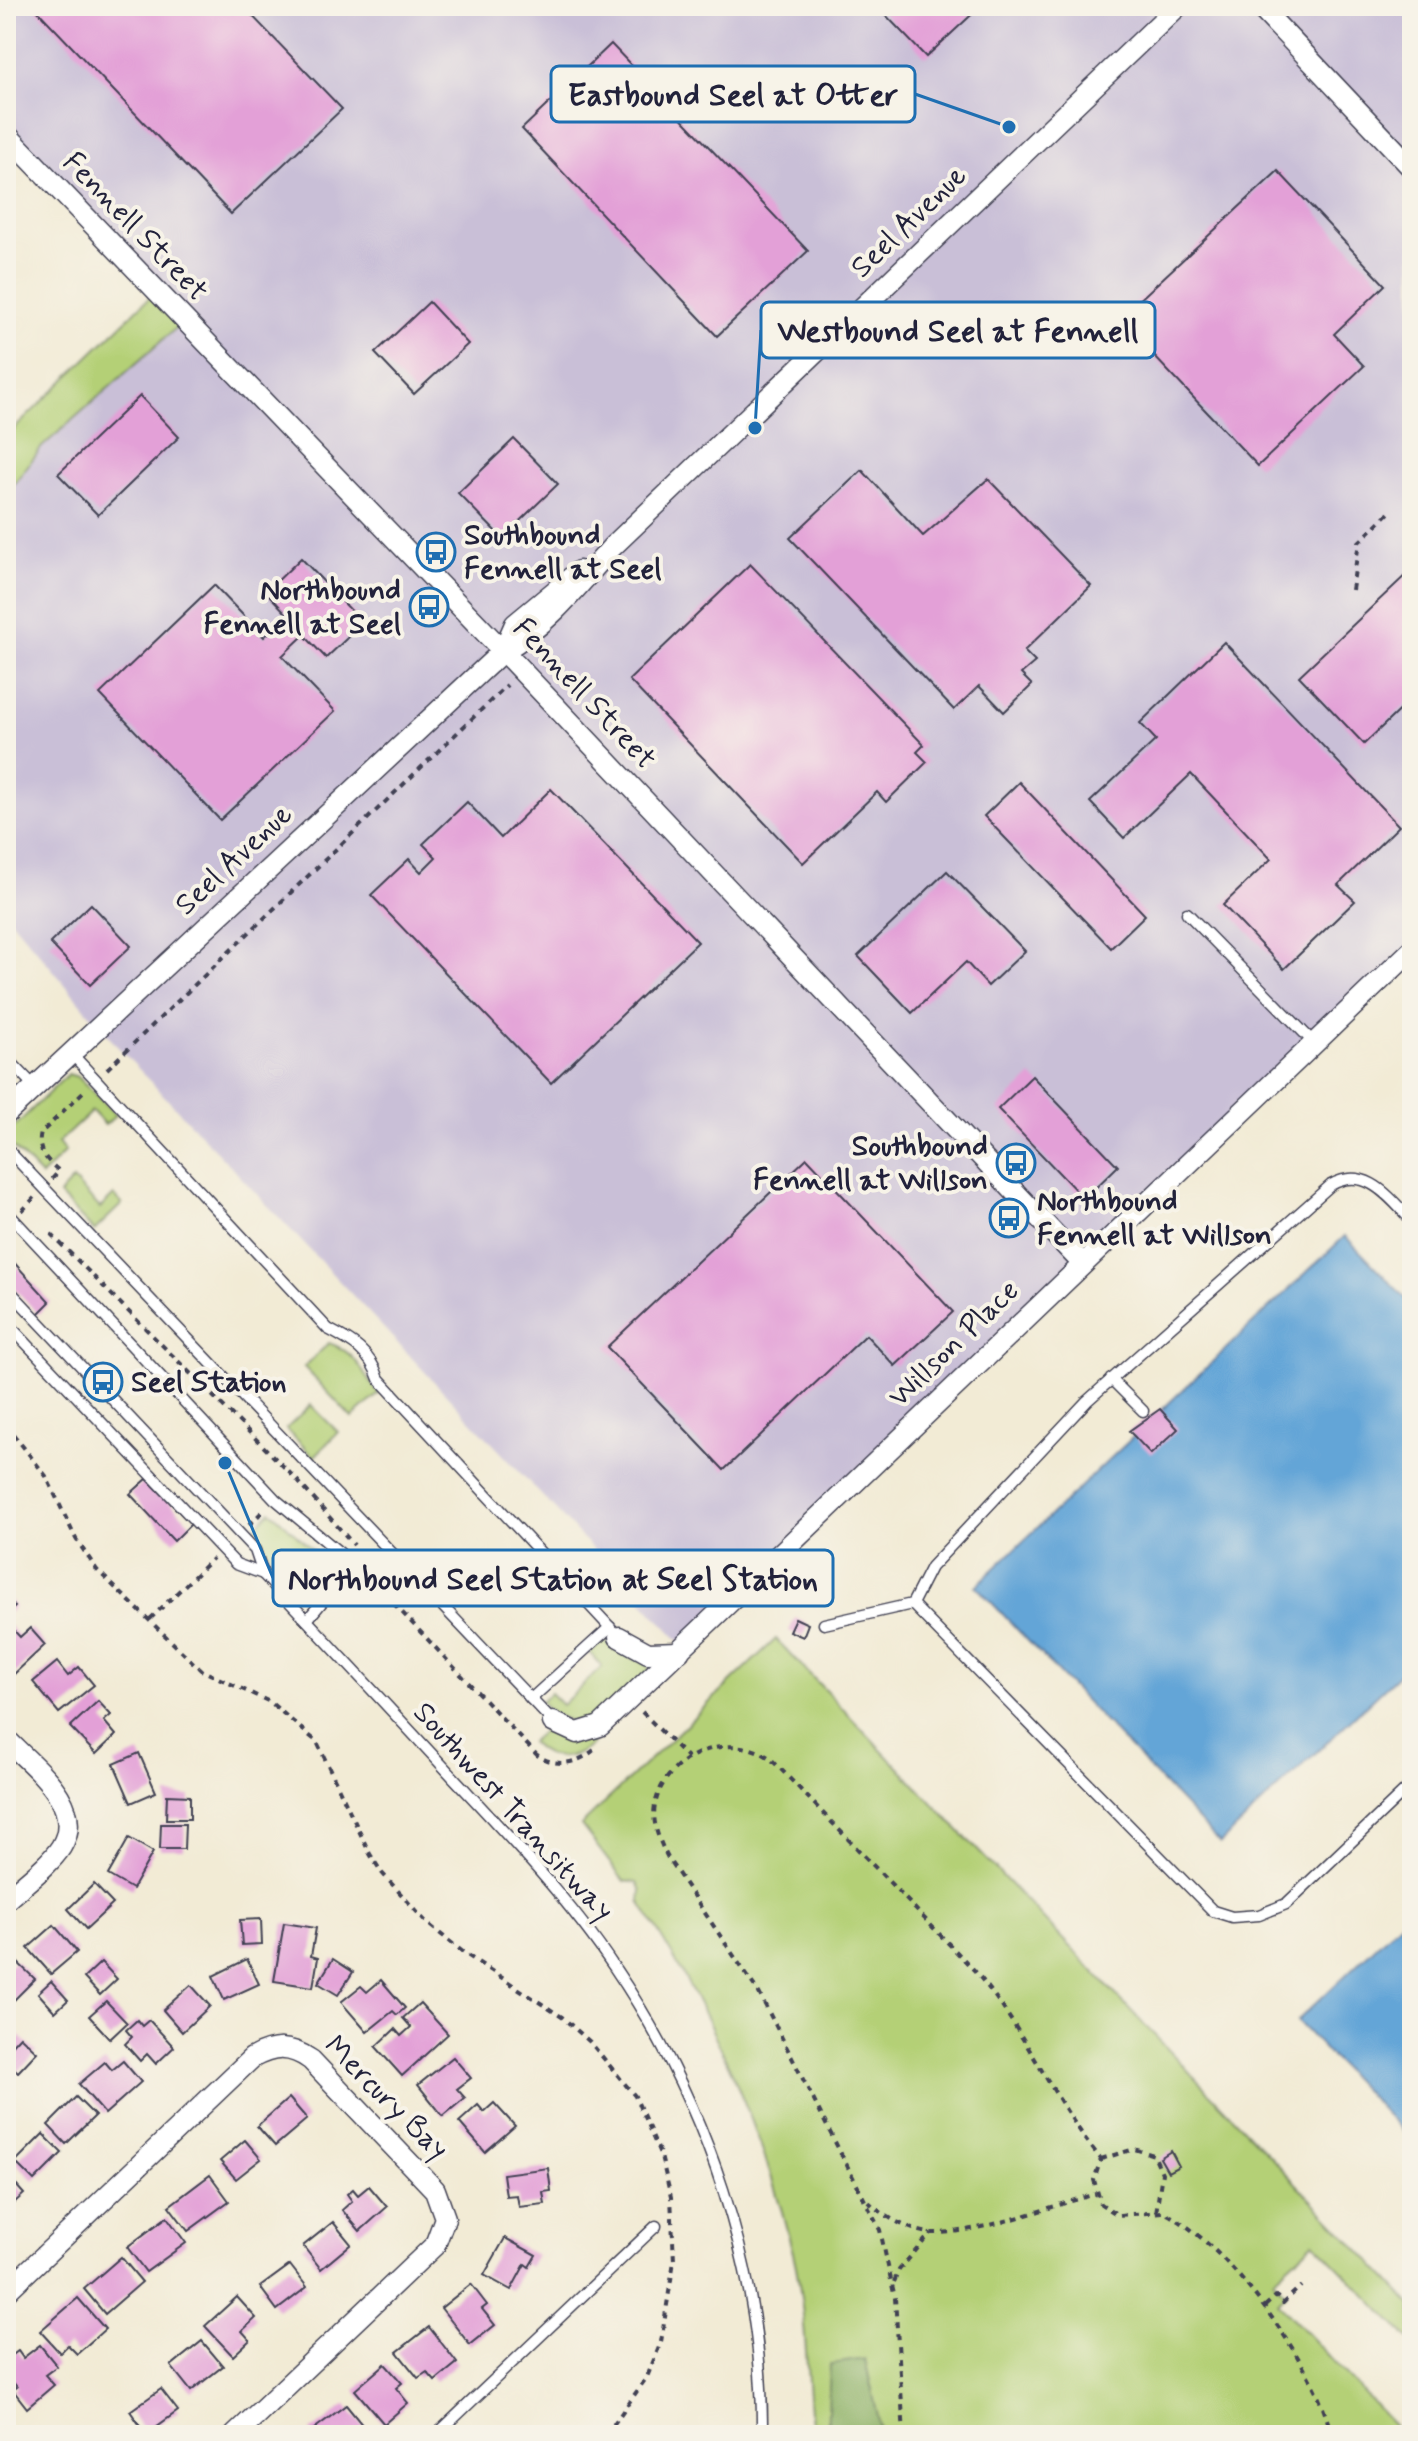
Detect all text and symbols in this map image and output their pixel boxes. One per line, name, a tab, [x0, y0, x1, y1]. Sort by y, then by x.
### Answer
callout: Eastbound Seel at Otter	[551, 66, 915, 122]
text: Eastbound Seel at Otter	[568, 75, 899, 117]
street label: Fennell Street	[54, 144, 216, 310]
street label: Seel Avenue	[843, 157, 975, 287]
callout: Westbound Seel at Fennell	[761, 302, 1155, 358]
text: Westbound Seel at Fennell	[778, 311, 1139, 353]
place label: Southbound Fennell at Seel	[464, 516, 662, 589]
bus stop icon: Southbound Fennell at Seel	[415, 531, 457, 573]
place label: Northbound Fennell at Seel	[203, 571, 401, 644]
bus stop icon: Northbound Fennell at Seel	[408, 586, 450, 628]
street label: Fennell Street	[504, 610, 664, 778]
street label: Seel Avenue	[167, 796, 301, 924]
place label: Southbound Fennell at Willson	[753, 1127, 988, 1200]
bus stop icon: Southbound Fennell at Willson	[995, 1142, 1037, 1184]
place label: Northbound Fennell at Willson	[1037, 1182, 1272, 1255]
bus stop icon: Northbound Fennell at Willson	[988, 1197, 1030, 1239]
street label: Willson Place	[880, 1272, 1028, 1416]
bus stop icon: Seel Station	[82, 1361, 124, 1403]
place label: Seel Station	[131, 1363, 287, 1402]
callout: Northbound Seel Station at Seel Station	[273, 1550, 833, 1606]
text: Northbound Seel Station at Seel Station	[288, 1559, 818, 1601]
street label: Southwest Transitway	[404, 1694, 622, 1930]
street label: Mercury Bay	[315, 2027, 457, 2169]

